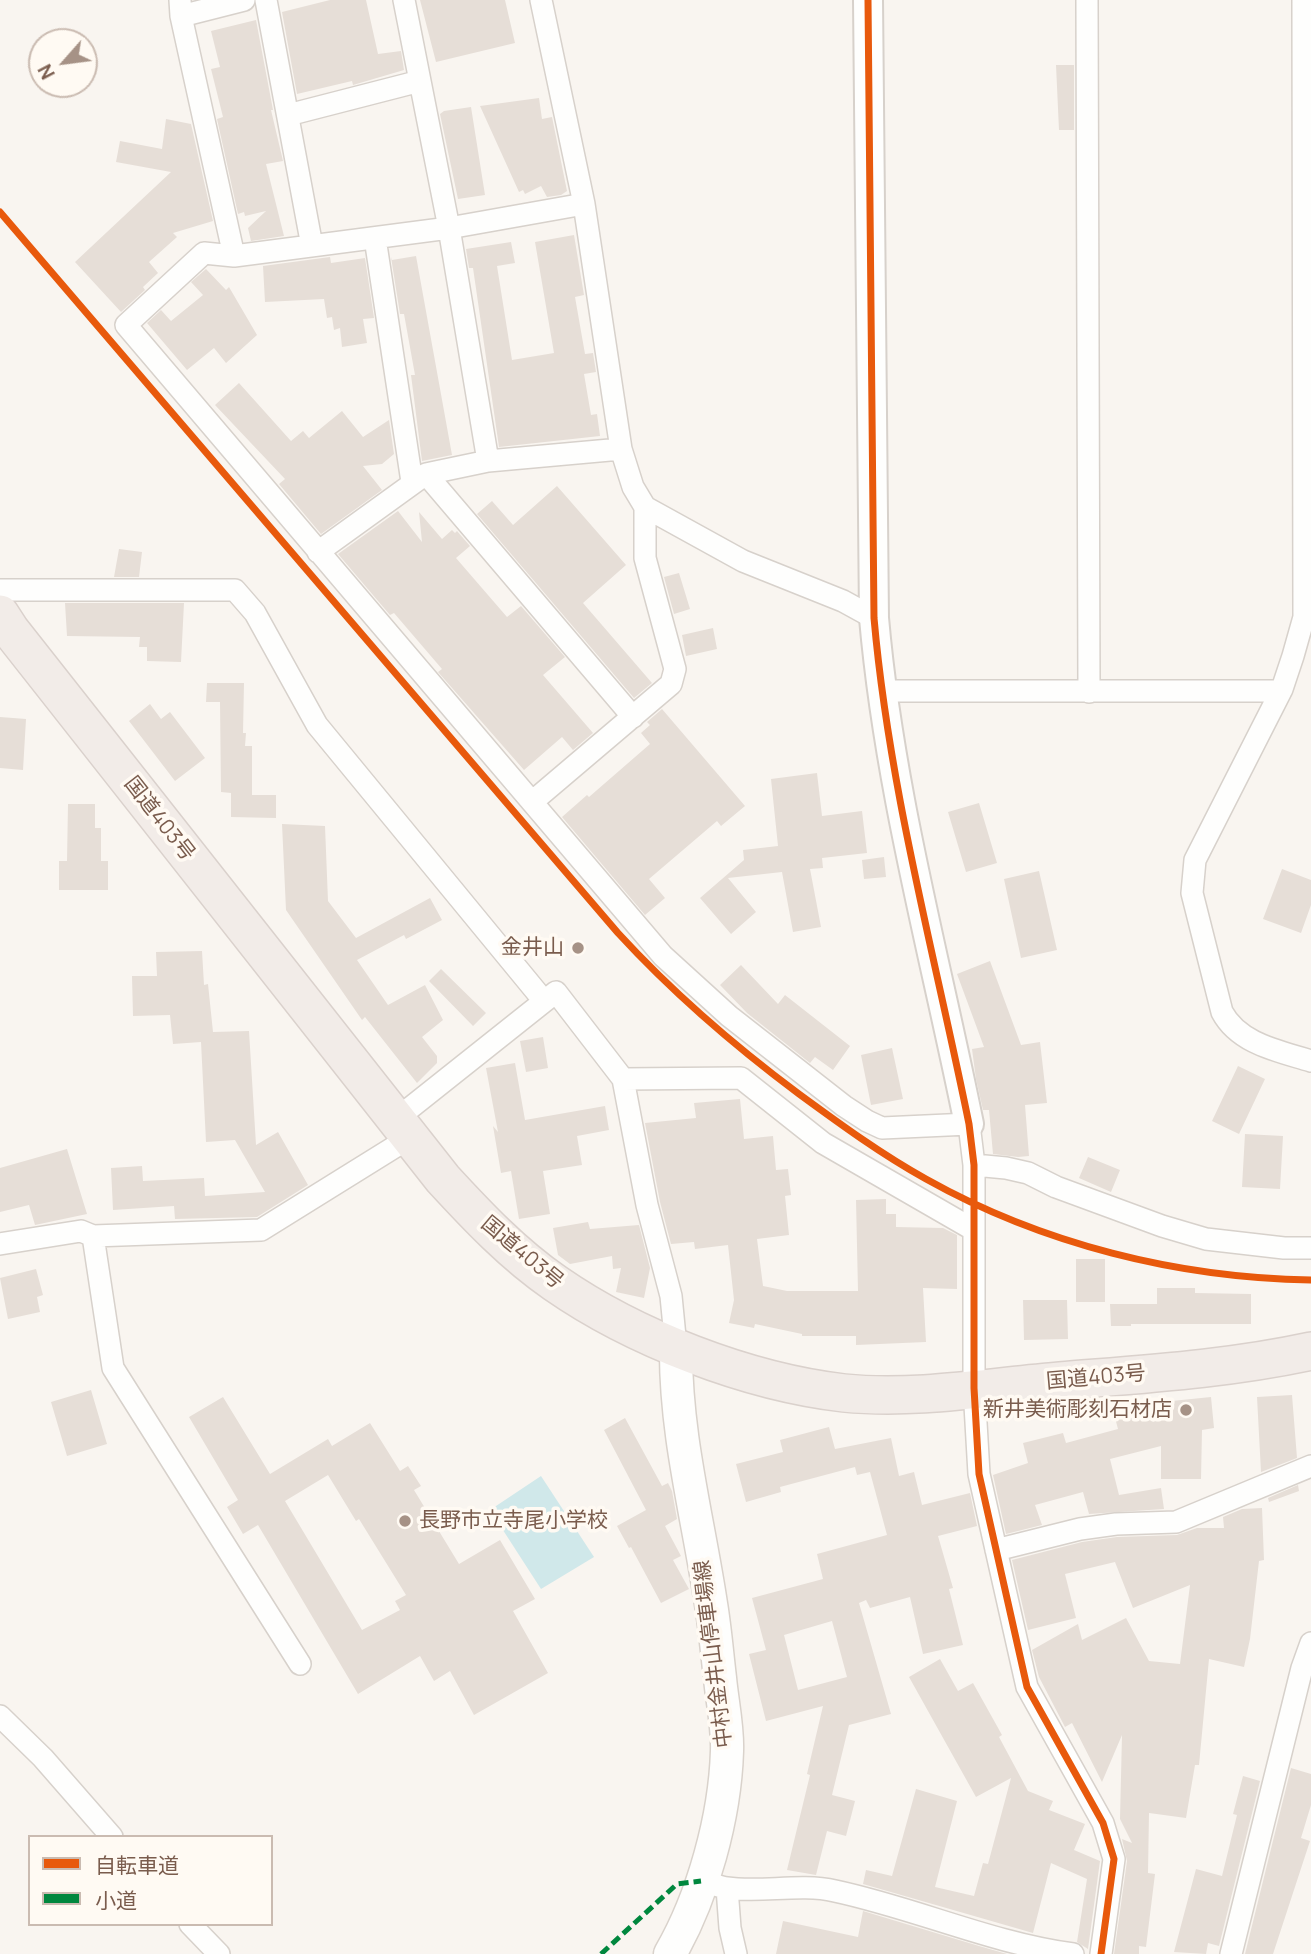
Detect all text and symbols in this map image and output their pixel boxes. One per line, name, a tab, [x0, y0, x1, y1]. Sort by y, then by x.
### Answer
north arrow	[28, 28, 98, 98]
text: N	[32, 60, 61, 84]
street label: 国道403号	[118, 772, 200, 866]
place label: 金井山	[501, 935, 564, 961]
marker: 金井山	[570, 940, 586, 956]
street label: 国道403号	[476, 1211, 568, 1295]
street label: 国道403号	[1045, 1361, 1147, 1395]
place label: 新井美術彫刻石材店	[983, 1397, 1172, 1423]
marker: 新井美術彫刻石材店	[1178, 1402, 1194, 1418]
place label: 長野市立寺尾小学校	[419, 1508, 608, 1534]
marker: 長野市立寺尾小学校	[397, 1513, 413, 1529]
street label: 中村金井山停車場線	[690, 1559, 738, 1749]
legend	[28, 1835, 273, 1926]
text: 自転車道	[95, 1851, 179, 1879]
text: 小道	[95, 1886, 137, 1914]

